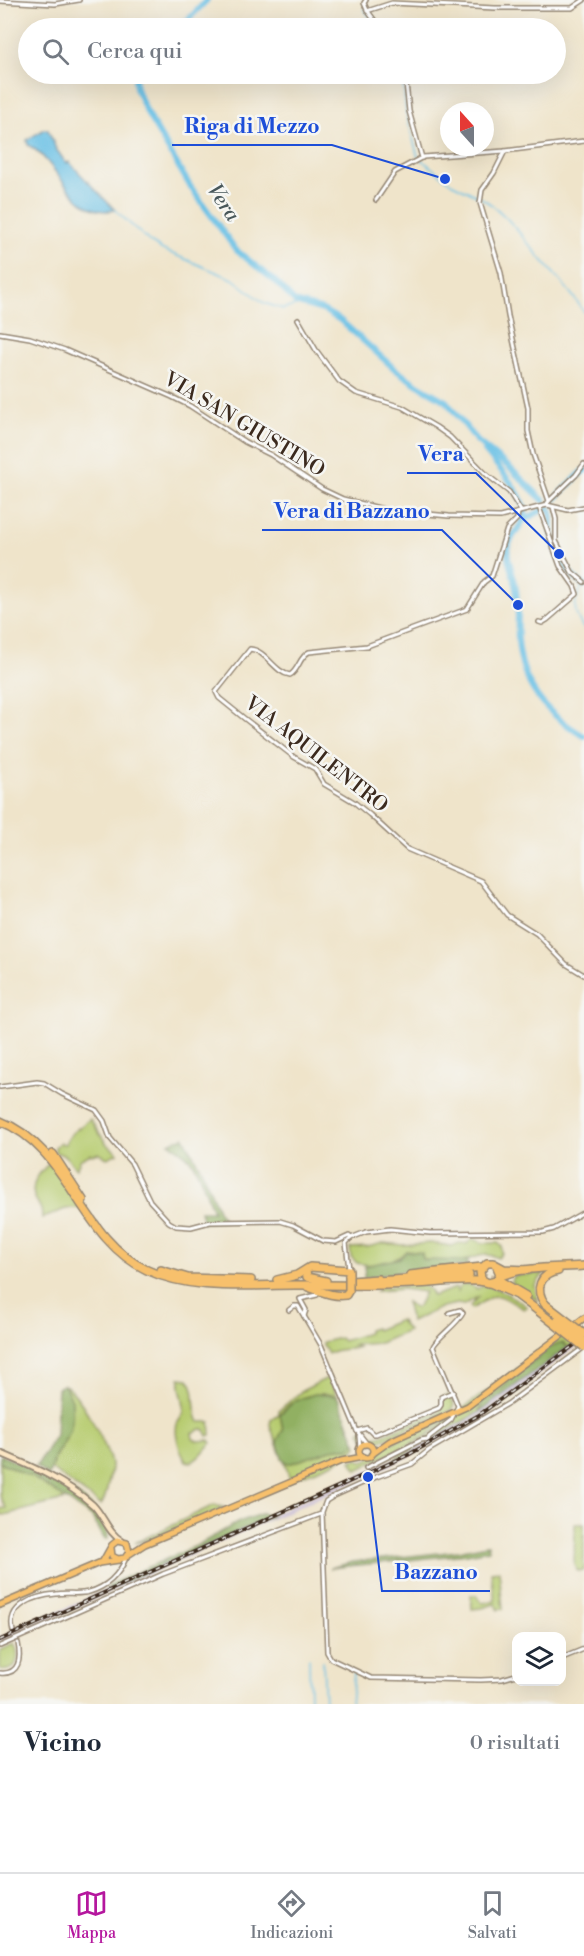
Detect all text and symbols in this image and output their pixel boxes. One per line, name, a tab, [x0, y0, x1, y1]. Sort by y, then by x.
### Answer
search box	[18, 18, 566, 84]
icon: search	[39, 35, 72, 68]
text: Cerca qui	[87, 38, 183, 65]
north arrow	[440, 102, 494, 156]
callout: Riga di Mezzo	[172, 106, 332, 145]
text: Riga di Mezzo	[184, 114, 320, 140]
water label: Vera	[201, 179, 245, 227]
street label: VIA SAN GIUSTINO	[158, 367, 329, 483]
callout: Vera	[407, 434, 476, 473]
text: Vera	[417, 442, 464, 468]
callout: Vera di Bazzano	[262, 491, 442, 530]
text: Vera di Bazzano	[273, 499, 430, 525]
street label: VIA AQUILENTRO	[239, 691, 393, 819]
callout: Bazzano	[382, 1552, 490, 1591]
text: Bazzano	[394, 1560, 478, 1586]
map controls	[512, 1632, 566, 1686]
button: layers	[512, 1632, 566, 1686]
text: Vicino	[24, 1727, 102, 1759]
text: 0 risultati	[470, 1731, 560, 1756]
tab: Mappa	[67, 1887, 116, 1943]
tab: Indicazioni	[250, 1887, 333, 1943]
tab: Salvati	[468, 1887, 517, 1943]

